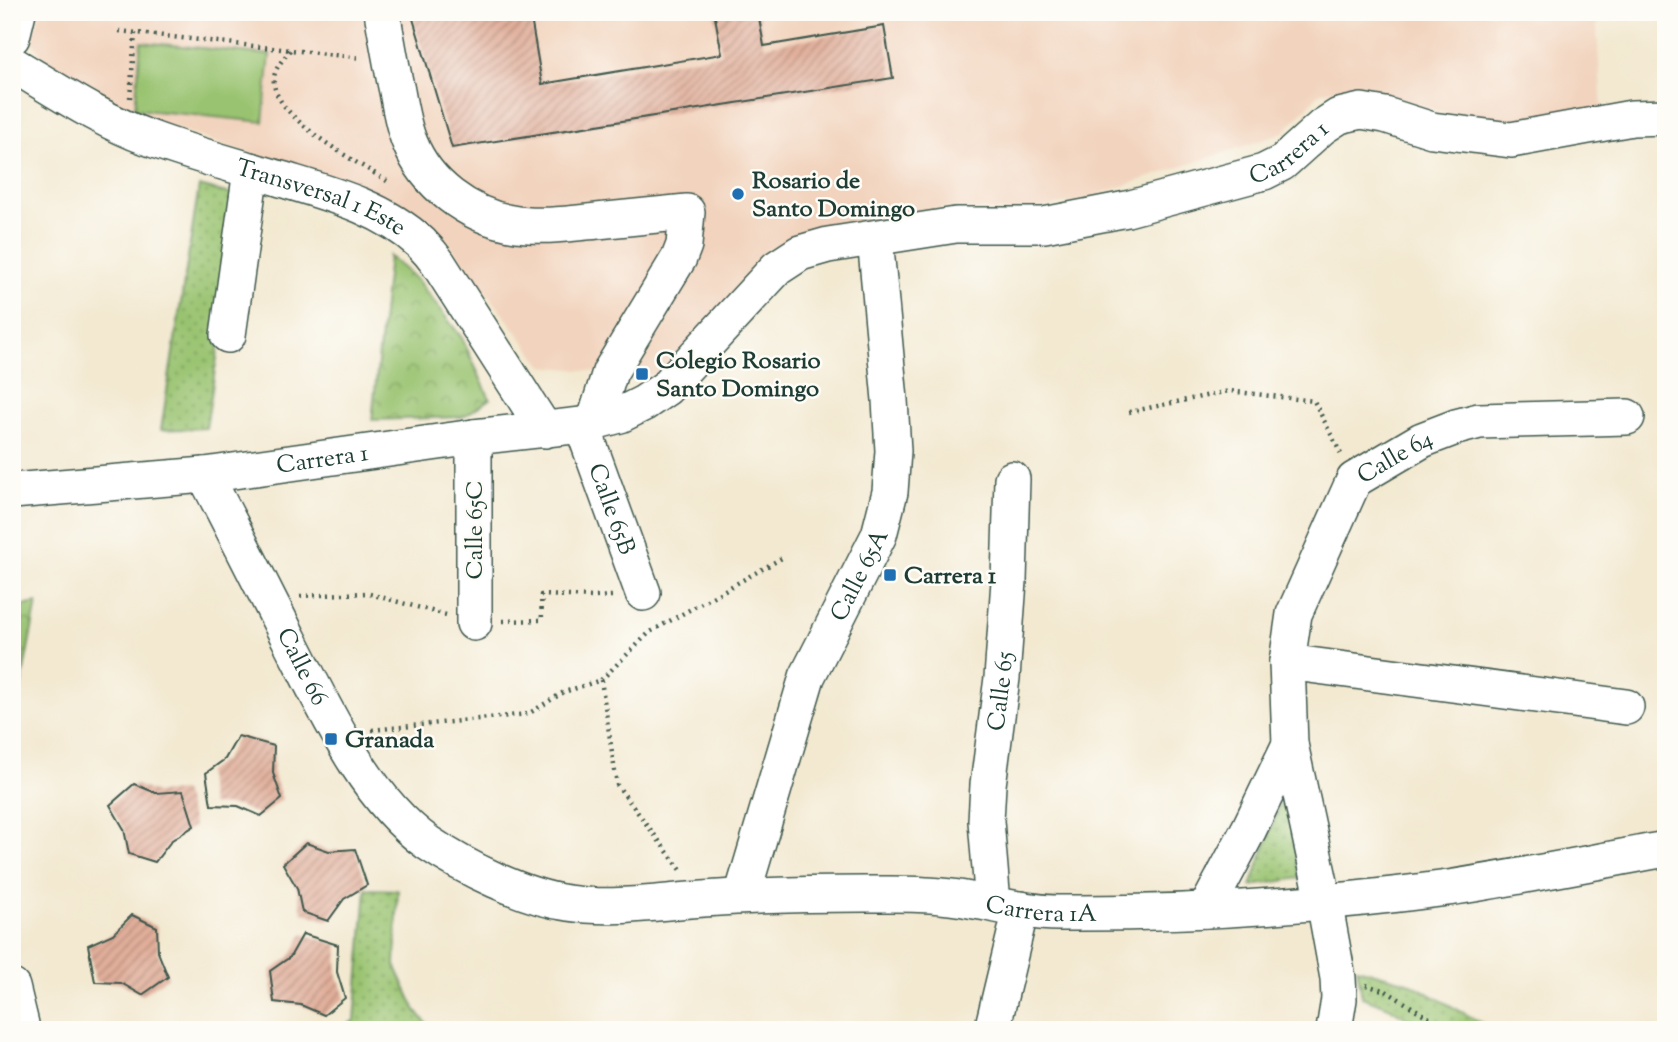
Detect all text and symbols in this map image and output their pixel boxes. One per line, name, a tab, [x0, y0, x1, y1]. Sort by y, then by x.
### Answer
street label: Carrera 1	[1246, 114, 1337, 194]
street label: Transversal 1 Este	[232, 152, 412, 245]
place label: Rosario de Santo Domingo	[752, 165, 915, 227]
marker: Rosario de Santo Domingo	[730, 186, 746, 202]
place label: Colegio Rosario Santo Domingo	[656, 345, 821, 407]
marker: Colegio Rosario Santo Domingo	[634, 366, 650, 382]
street label: Calle 64	[1351, 422, 1438, 493]
street label: Carrera 1	[274, 437, 371, 484]
street label: Calle 65B	[578, 459, 643, 560]
street label: Calle 65C	[459, 480, 493, 580]
street label: Calle 65A	[823, 523, 898, 628]
place label: Carrera 1	[904, 560, 997, 594]
marker: Carrera 1	[882, 567, 898, 583]
street label: Calle 66	[267, 622, 335, 712]
street label: Calle 65	[980, 650, 1023, 733]
place label: Granada	[345, 724, 435, 758]
marker: Granada	[323, 731, 339, 747]
street label: Carrera 1A	[982, 888, 1098, 932]

